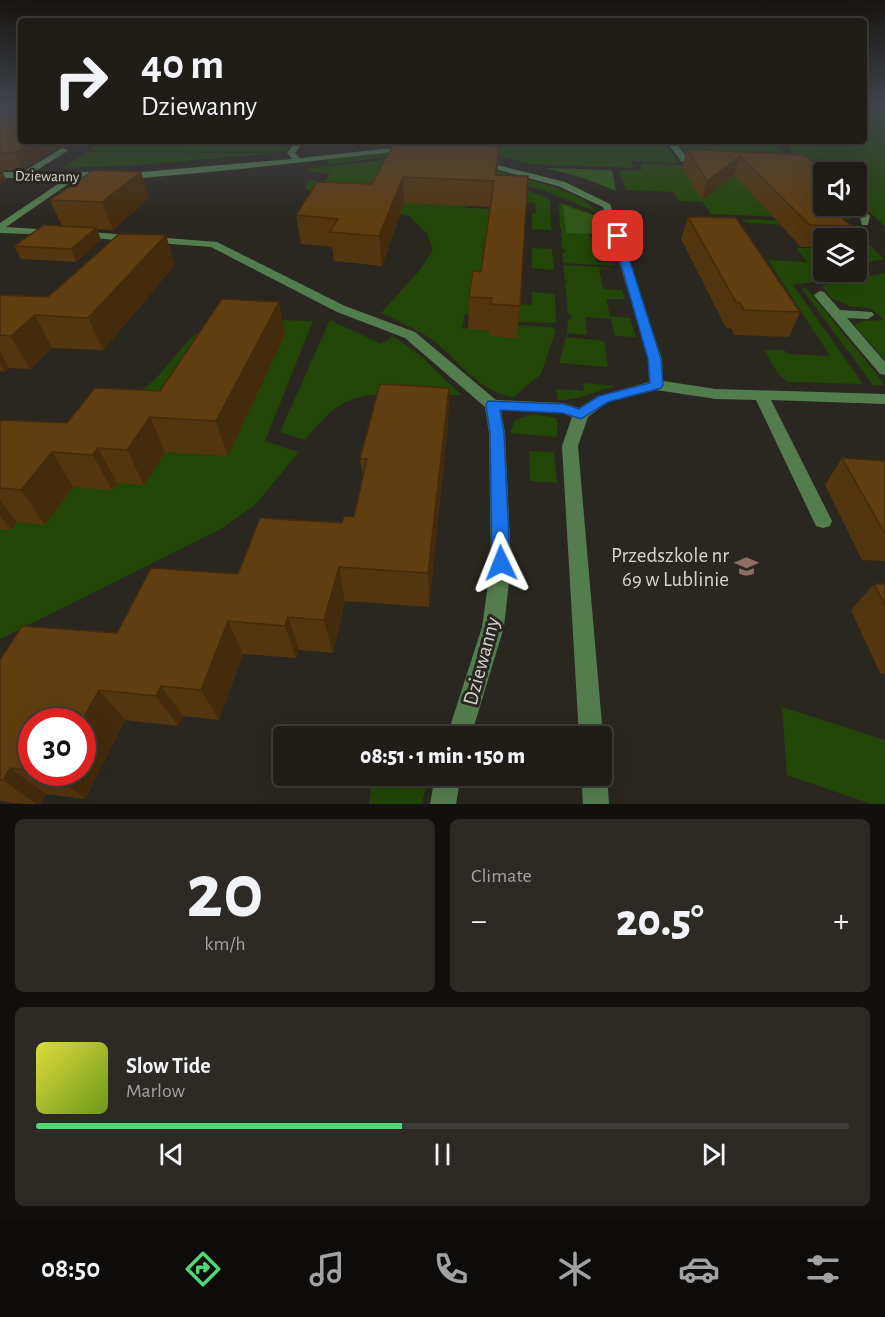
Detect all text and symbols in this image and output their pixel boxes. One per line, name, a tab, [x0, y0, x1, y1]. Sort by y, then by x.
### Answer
icon: right	[42, 42, 120, 120]
text: 40 m	[141, 44, 224, 86]
text: Dziewanny	[141, 93, 257, 120]
map controls	[813, 162, 867, 282]
button: sound	[813, 162, 867, 216]
street label: Dziewanny	[15, 168, 80, 185]
pin	[592, 210, 643, 261]
icon: arrive	[601, 219, 634, 252]
button: layers	[813, 228, 867, 282]
position arrow	[469, 531, 533, 595]
place label: Przedszkole nr 69 w Lublinie	[611, 545, 729, 590]
school or university icon: Przedszkole nr 69 w Lublinie	[734, 554, 760, 580]
street label: Dziewanny	[460, 615, 503, 707]
speed limit sign: 30	[18, 708, 96, 786]
text: 08:51 · 1 min · 150 m	[360, 745, 525, 767]
text: 20	[186, 854, 264, 932]
text: Climate	[471, 866, 532, 886]
text: 20.5°	[616, 899, 704, 944]
text: −	[471, 905, 487, 938]
text: +	[833, 905, 849, 938]
text: km/h	[204, 934, 246, 954]
text: Slow Tide	[126, 1055, 211, 1077]
text: Marlow	[126, 1081, 185, 1101]
icon: previous	[155, 1138, 188, 1171]
icon: pause	[426, 1138, 459, 1171]
icon: next	[697, 1138, 730, 1171]
icon: directions	[182, 1248, 224, 1290]
icon: music	[306, 1248, 348, 1290]
icon: phone	[430, 1248, 472, 1290]
icon: climate	[554, 1248, 596, 1290]
icon: car	[678, 1248, 720, 1290]
icon: filters	[802, 1248, 844, 1290]
text: 08:50	[41, 1255, 100, 1282]

